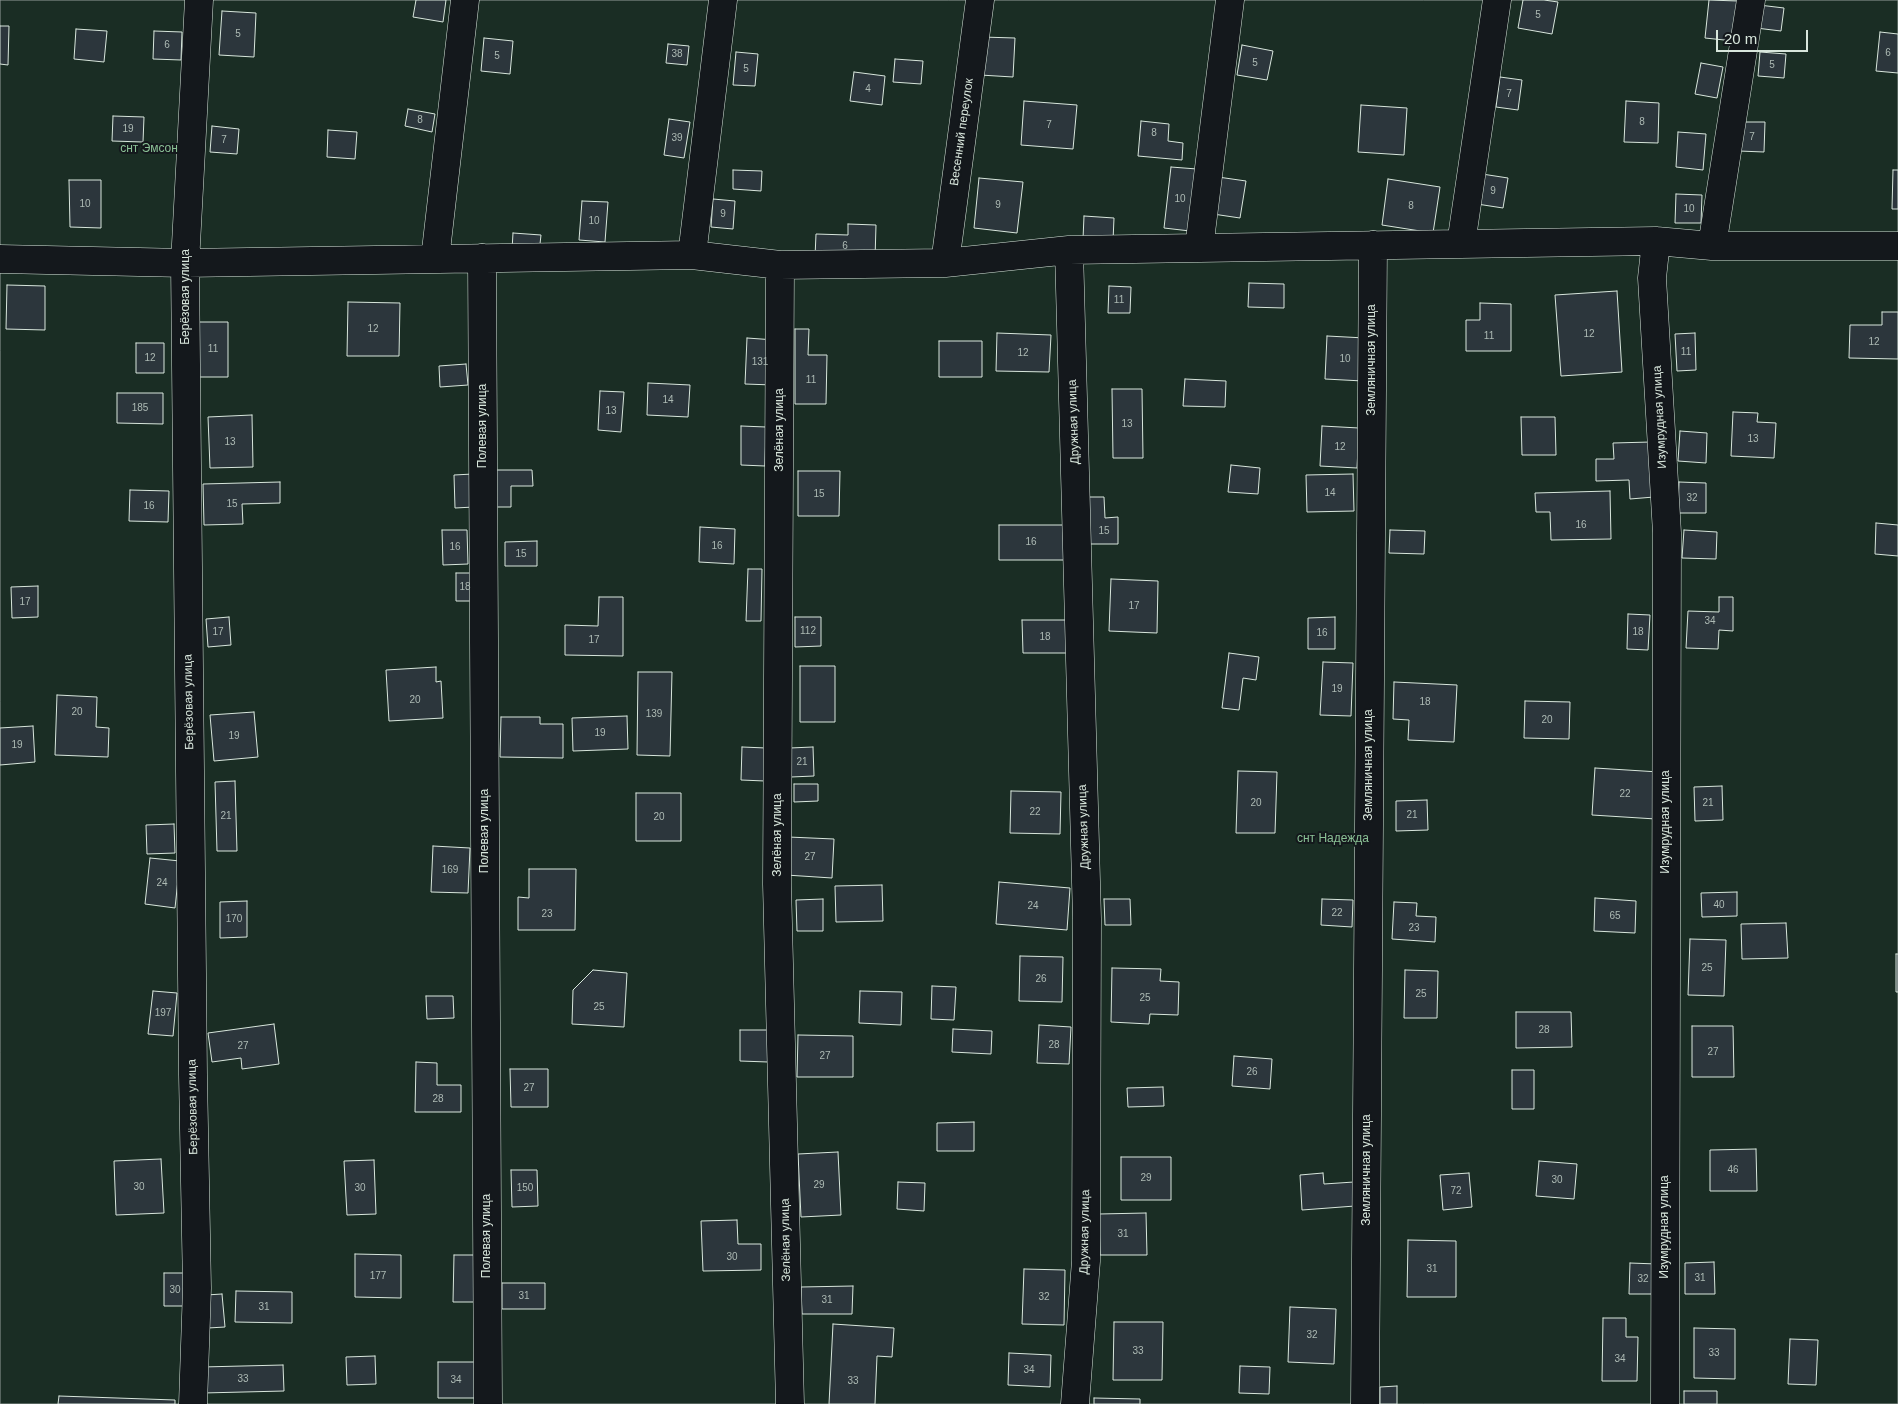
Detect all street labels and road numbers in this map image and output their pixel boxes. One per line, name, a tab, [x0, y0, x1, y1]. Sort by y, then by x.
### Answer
street label: Весенний переулок	[947, 77, 977, 187]
street label: Берёзовая улица	[179, 249, 193, 345]
street label: Земляничная улица	[1365, 304, 1379, 416]
street label: Изумрудная улица	[1650, 365, 1670, 469]
street label: Дружная улица	[1065, 379, 1083, 465]
street label: Полевая улица	[476, 384, 490, 468]
street label: Зелёная улица	[773, 388, 787, 472]
street label: Берёзовая улица	[181, 654, 197, 750]
street label: Земляничная улица	[1362, 709, 1376, 821]
street label: Изумрудная улица	[1659, 770, 1673, 874]
street label: Дружная улица	[1075, 784, 1093, 870]
street label: Полевая улица	[478, 789, 492, 873]
street label: Зелёная улица	[771, 793, 785, 877]
street label: Берёзовая улица	[185, 1059, 201, 1155]
street label: Земляничная улица	[1360, 1114, 1374, 1226]
street label: Изумрудная улица	[1658, 1175, 1672, 1279]
street label: Дружная улица	[1077, 1189, 1093, 1275]
street label: Полевая улица	[480, 1194, 494, 1278]
street label: Зелёная улица	[778, 1198, 794, 1282]

